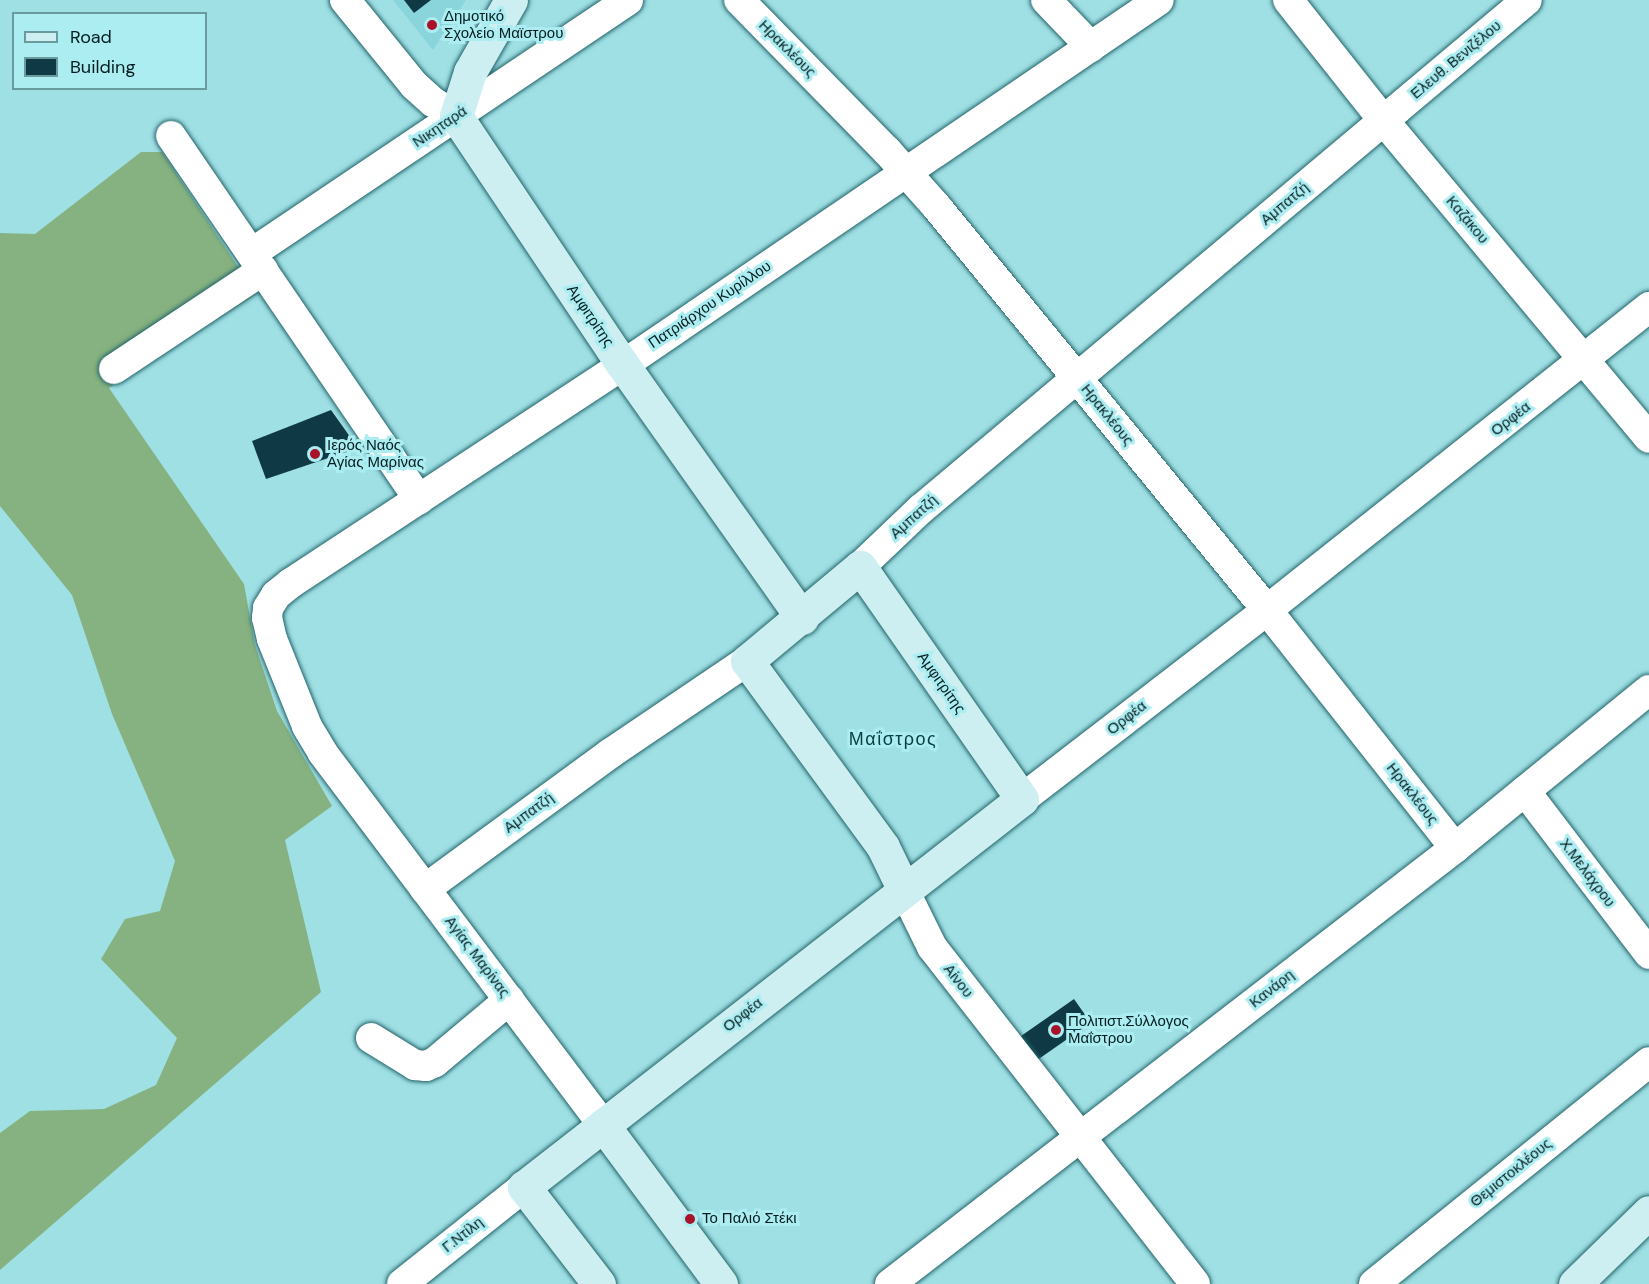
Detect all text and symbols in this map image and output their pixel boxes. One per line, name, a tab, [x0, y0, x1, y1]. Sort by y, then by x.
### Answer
place label: Δημοτικό Σχολείο Μαϊστρου	[444, 7, 563, 42]
legend	[12, 12, 207, 90]
street label: Ηρακλέους	[755, 17, 819, 81]
street label: Ελευθ. Βενιζέλου	[1407, 17, 1505, 103]
marker: Δημοτικό Σχολείο Μαϊστρου	[425, 18, 439, 32]
text: Road	[70, 25, 112, 49]
text: Building	[70, 55, 135, 79]
street label: Νικηταρά	[409, 102, 471, 152]
street label: Αμπατζή	[1257, 179, 1313, 229]
street label: Καζάκου	[1442, 193, 1492, 247]
street label: Πατριάρχου Κυρίλλου	[645, 257, 775, 353]
street label: Αμφιτρίτης	[563, 282, 617, 350]
street label: Ηρακλέους	[1077, 381, 1137, 449]
street label: Ορφέα	[1488, 398, 1534, 440]
place label: Ιερός Ναός Αγίας Μαρίνας	[327, 436, 424, 471]
marker: Ιερός Ναός Αγίας Μαρίνας	[308, 447, 322, 461]
street label: Αμπατζή	[887, 491, 941, 543]
street label: Αμφιτρίτης	[913, 649, 969, 717]
street label: Ορφέα	[1104, 697, 1150, 739]
district label: Μαΐστρος	[849, 728, 937, 750]
street label: Ηρακλέους	[1382, 760, 1442, 828]
street label: Αμπατζή	[500, 789, 558, 837]
street label: Χ.Μελάχρου	[1555, 835, 1619, 911]
street label: Αγίας Μαρίνας	[441, 913, 513, 1001]
street label: Αίνου	[939, 961, 977, 1001]
street label: Κανάρη	[1246, 966, 1298, 1012]
street label: Ορφέα	[720, 994, 766, 1036]
place label: Πολιτιστ.Σύλλογος Μαΐστρου	[1068, 1012, 1189, 1047]
marker: Πολιτιστ.Σύλλογος Μαΐστρου	[1049, 1023, 1063, 1037]
street label: Θεμιστοκλέους	[1467, 1135, 1555, 1211]
place label: Το Παλιό Στέκι	[702, 1210, 797, 1228]
marker: Το Παλιό Στέκι	[683, 1212, 697, 1226]
street label: Γ.Ντίλη	[439, 1213, 487, 1257]

